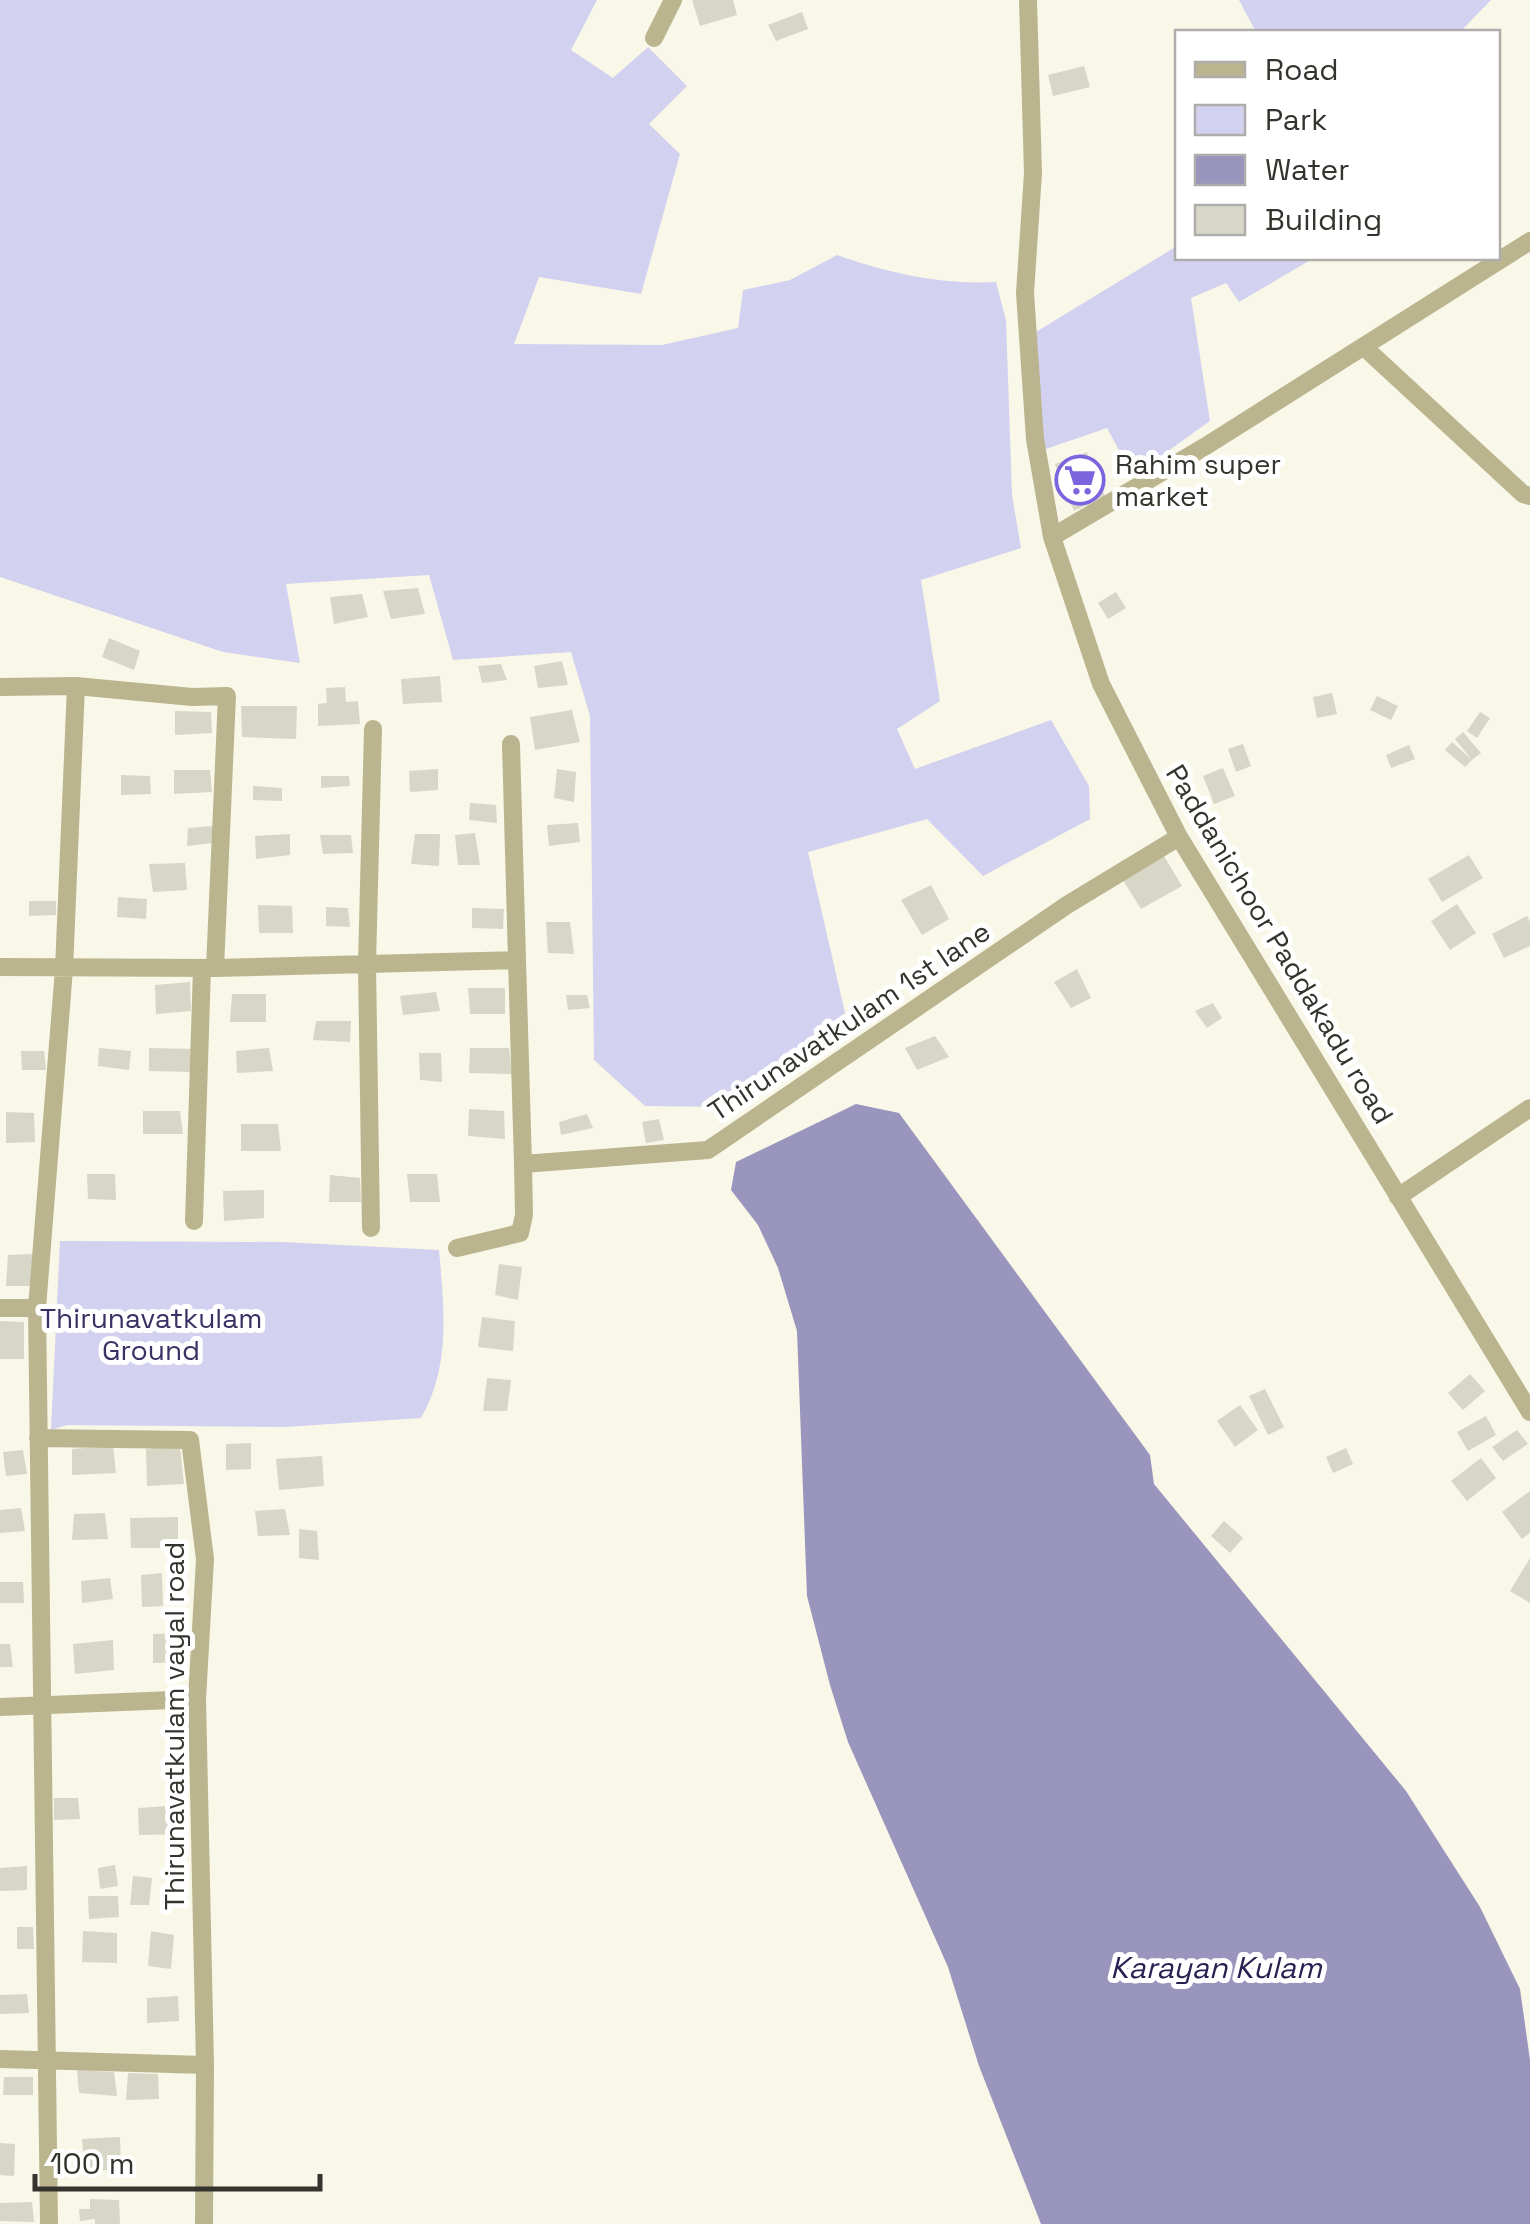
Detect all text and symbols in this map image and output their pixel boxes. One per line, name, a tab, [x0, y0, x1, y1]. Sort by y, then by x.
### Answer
legend	[1175, 30, 1500, 260]
text: Road	[1265, 50, 1339, 89]
text: Park	[1265, 100, 1327, 139]
text: Water	[1265, 150, 1350, 189]
text: Building	[1265, 200, 1382, 239]
place label: Rahim super market	[1115, 446, 1281, 514]
supermarket icon: Rahim super market	[1054, 454, 1106, 506]
street label: Paddanichoor Paddakadu road	[1158, 758, 1402, 1130]
street label: Thirunavatkulam 1st lane	[701, 913, 997, 1129]
park label: Thirunavatkulam Ground	[40, 1300, 262, 1368]
street label: Thirunavatkulam vayal road	[156, 1542, 192, 1910]
water label: Karayan Kulam	[1110, 1948, 1323, 1987]
scale bar	[35, 2129, 320, 2191]
text: 100 m	[50, 2144, 135, 2183]

